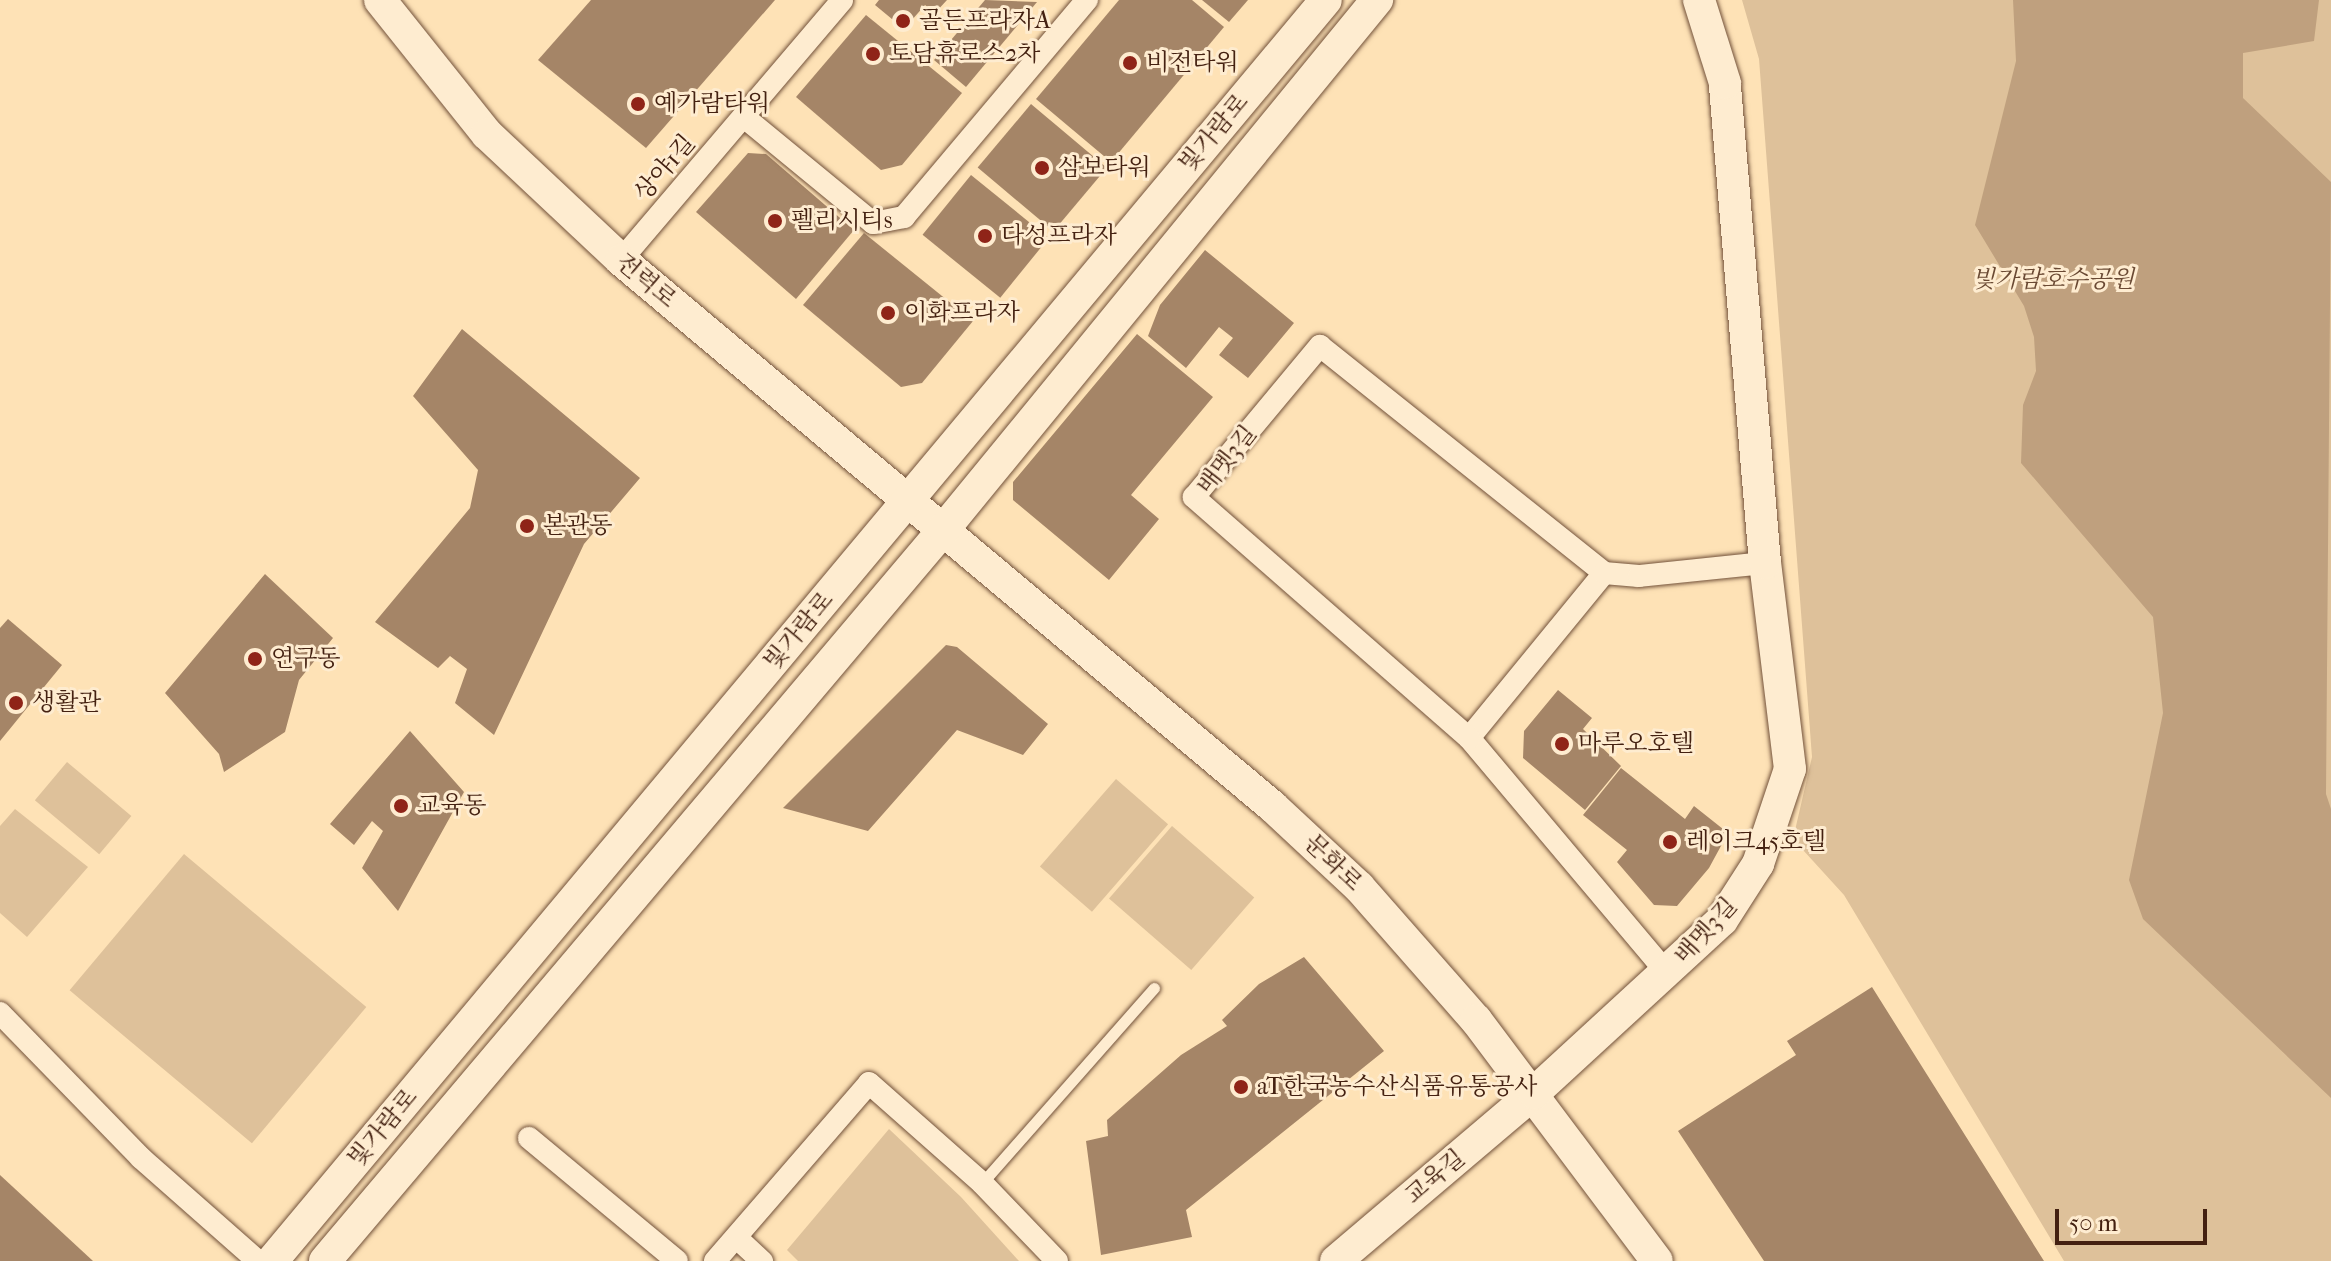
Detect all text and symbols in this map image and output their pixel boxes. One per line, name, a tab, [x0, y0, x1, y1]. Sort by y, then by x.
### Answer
place label: 골든프라자A	[919, 7, 1050, 35]
marker: 골든프라자A	[894, 12, 912, 30]
place label: 토담휴로스2차	[889, 40, 1040, 68]
marker: 토담휴로스2차	[864, 45, 882, 63]
place label: 비전타워	[1146, 49, 1239, 77]
marker: 비전타워	[1121, 54, 1139, 72]
street label: 빛가람로	[1173, 88, 1255, 178]
place label: 예가람타워	[654, 90, 770, 118]
marker: 예가람타워	[629, 95, 647, 113]
street label: 상야1길	[629, 129, 701, 207]
place label: 삼보타워	[1058, 154, 1151, 182]
marker: 삼보타워	[1033, 159, 1051, 177]
place label: 펠리시티s	[791, 207, 893, 235]
marker: 펠리시티s	[766, 212, 784, 230]
place label: 다성프라자	[1001, 222, 1117, 250]
marker: 다성프라자	[976, 227, 994, 245]
street label: 전력로	[610, 248, 682, 314]
park label: 빛가람호수공원	[1972, 266, 2134, 294]
place label: 이화프라자	[904, 299, 1020, 327]
marker: 이화프라자	[879, 304, 897, 322]
street label: 배멧3길	[1191, 420, 1263, 500]
place label: 본관동	[543, 512, 613, 540]
marker: 본관동	[518, 517, 536, 535]
street label: 빛가람로	[758, 586, 840, 676]
place label: 연구동	[271, 645, 341, 673]
marker: 연구동	[246, 650, 264, 668]
place label: 생활관	[32, 689, 102, 717]
marker: 생활관	[7, 694, 25, 712]
place label: 마루오호텔	[1578, 730, 1694, 758]
marker: 마루오호텔	[1553, 735, 1571, 753]
place label: 교육동	[417, 792, 487, 820]
marker: 교육동	[392, 797, 410, 815]
street label: 문화로	[1298, 828, 1368, 898]
place label: 레이크45호텔	[1686, 828, 1826, 856]
marker: 레이크45호텔	[1661, 833, 1679, 851]
street label: 배멧3길	[1669, 892, 1743, 970]
place label: aT한국농수산식품유통공사	[1257, 1073, 1538, 1101]
marker: aT한국농수산식품유통공사	[1232, 1078, 1250, 1096]
street label: 빛가람로	[342, 1083, 424, 1173]
street label: 교육길	[1399, 1144, 1471, 1210]
scale bar	[2059, 1193, 2211, 1243]
text: 50 m	[2069, 1209, 2118, 1237]

